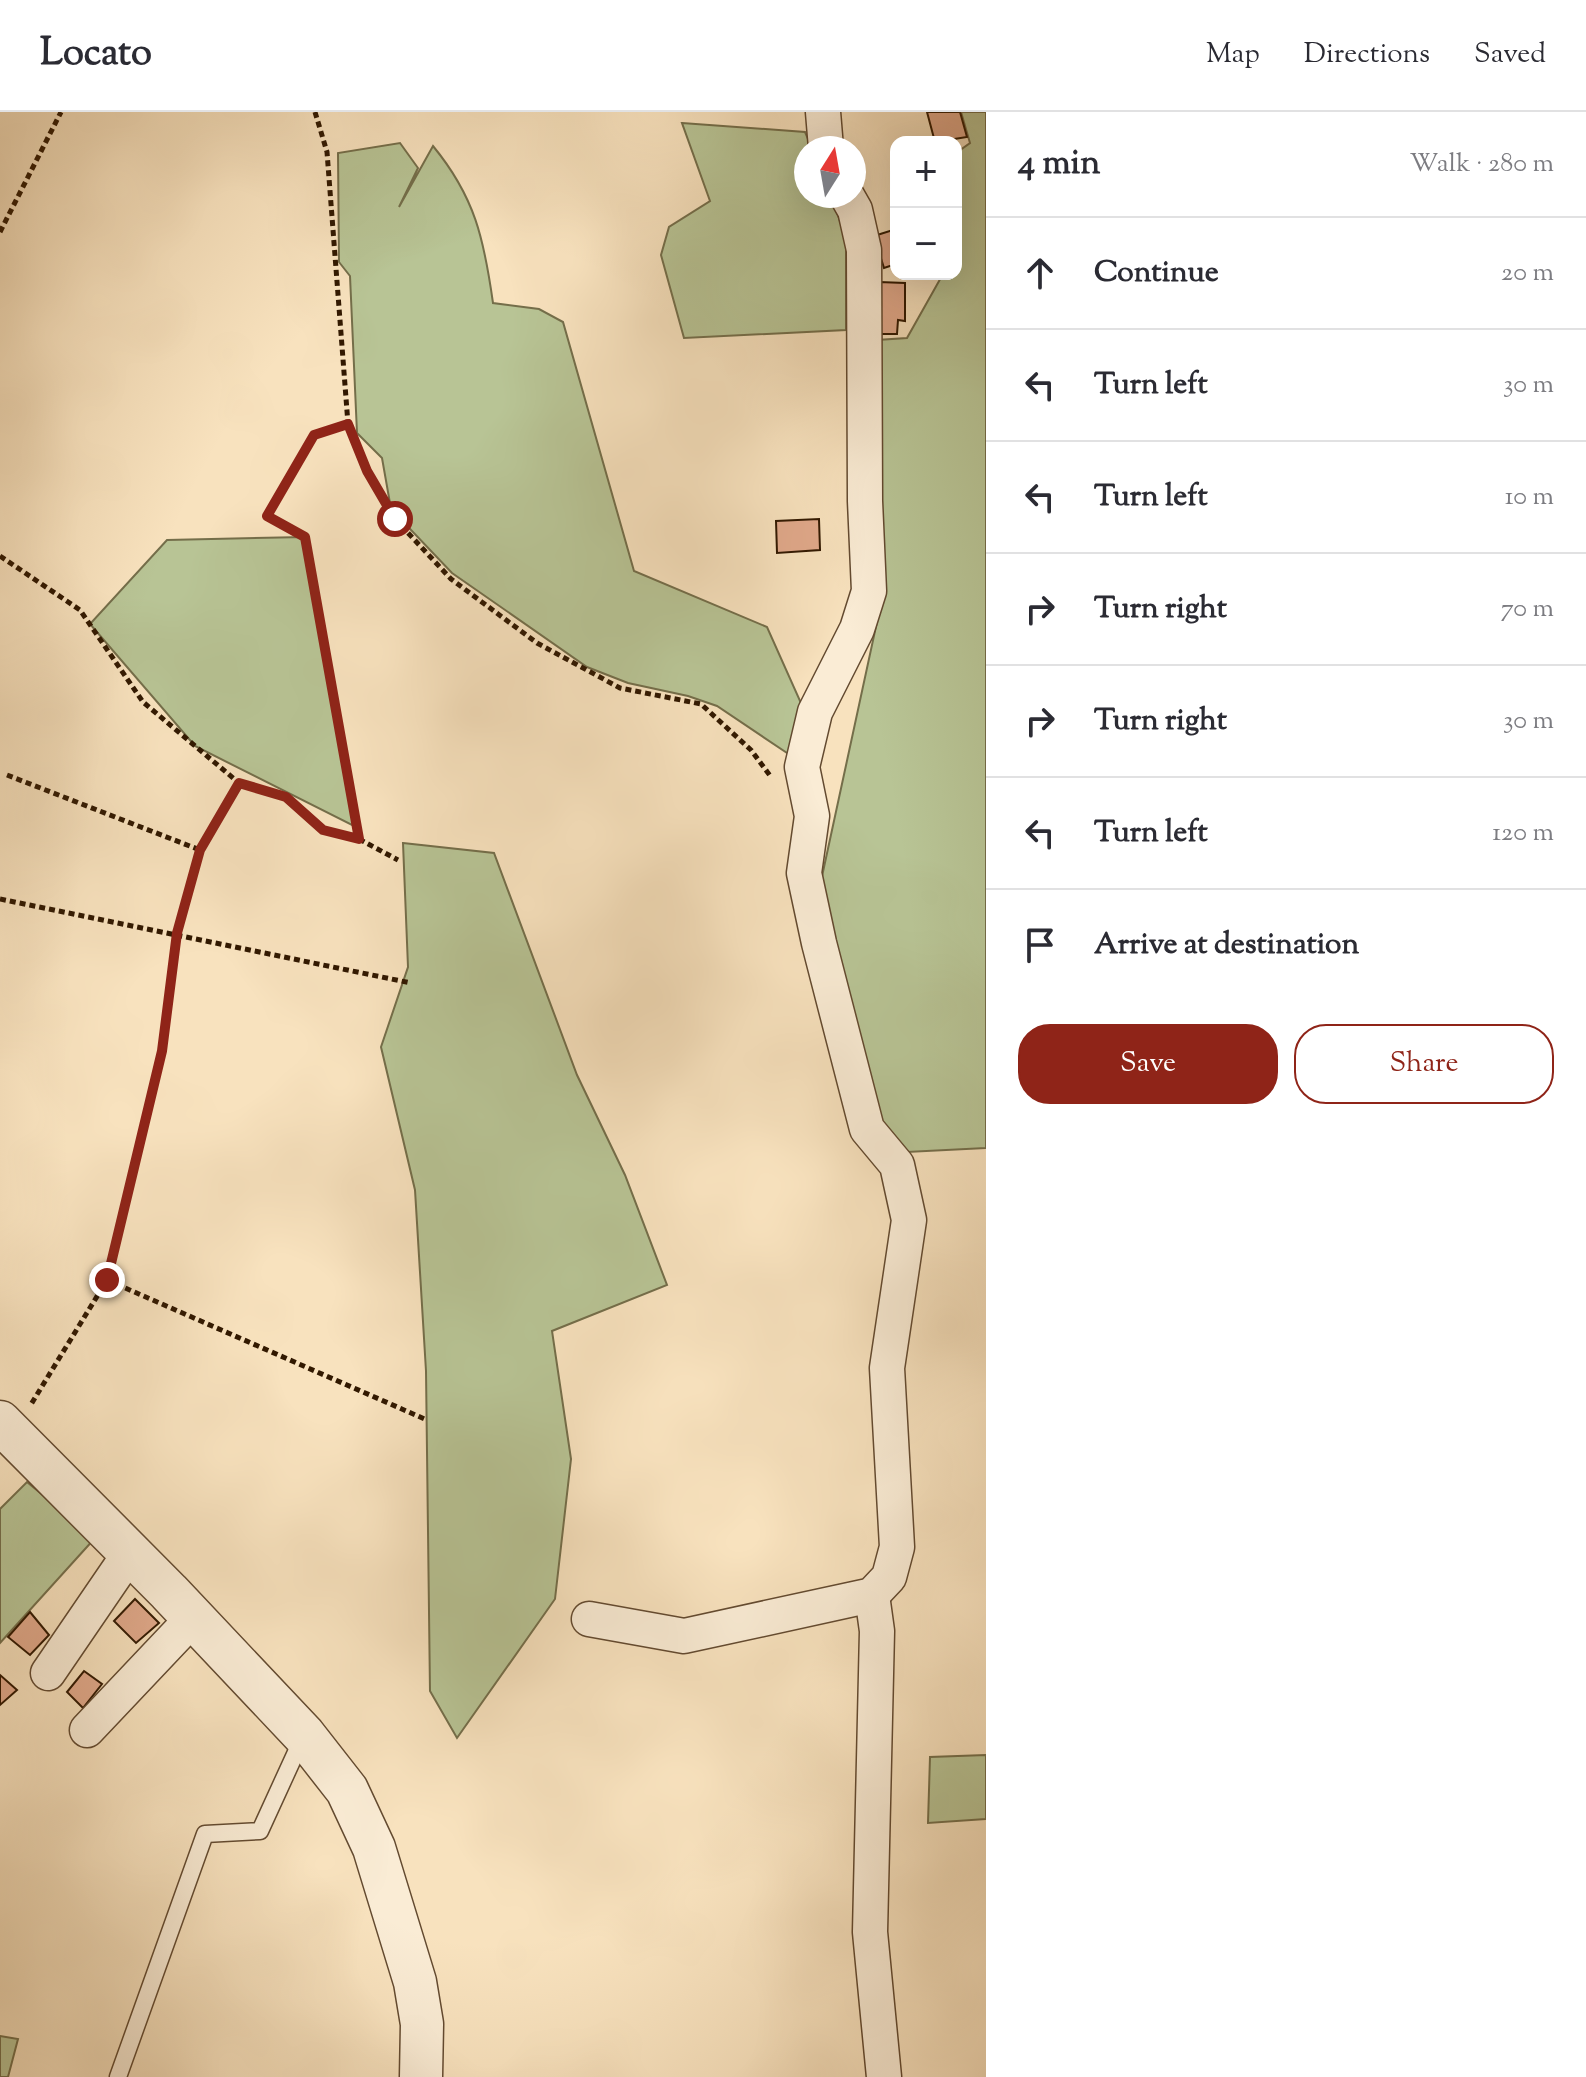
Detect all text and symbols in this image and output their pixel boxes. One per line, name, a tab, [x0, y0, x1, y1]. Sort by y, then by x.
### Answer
text: Locato	[40, 28, 152, 82]
text: Map	[1206, 35, 1260, 75]
text: Directions	[1304, 35, 1430, 75]
text: Saved	[1474, 35, 1546, 75]
north arrow	[794, 136, 866, 208]
map controls	[890, 136, 962, 280]
button: +	[890, 136, 962, 208]
text: 4 min	[1018, 140, 1100, 189]
text: Walk · 280 m	[1409, 146, 1554, 183]
button: −	[890, 208, 962, 280]
icon: ahead	[1018, 251, 1062, 295]
text: Continue	[1094, 252, 1219, 295]
text: 20 m	[1501, 255, 1554, 292]
icon: left	[1018, 363, 1062, 407]
text: Turn left	[1094, 364, 1208, 407]
text: 30 m	[1503, 367, 1554, 404]
icon: left	[1018, 475, 1062, 519]
text: Turn left	[1094, 476, 1208, 519]
text: 10 m	[1505, 479, 1554, 516]
route start	[377, 501, 413, 537]
icon: right	[1018, 587, 1062, 631]
text: Turn right	[1094, 588, 1227, 631]
text: 70 m	[1501, 591, 1554, 628]
icon: right	[1018, 699, 1062, 743]
text: Turn right	[1094, 700, 1227, 743]
text: 30 m	[1503, 703, 1554, 740]
icon: left	[1018, 811, 1062, 855]
text: Turn left	[1094, 812, 1208, 855]
text: 120 m	[1492, 815, 1554, 852]
icon: arrive	[1018, 923, 1062, 967]
text: Arrive at destination	[1094, 924, 1359, 967]
button: Save	[1018, 1024, 1278, 1104]
button: Share	[1294, 1024, 1554, 1104]
route end	[89, 1262, 125, 1298]

